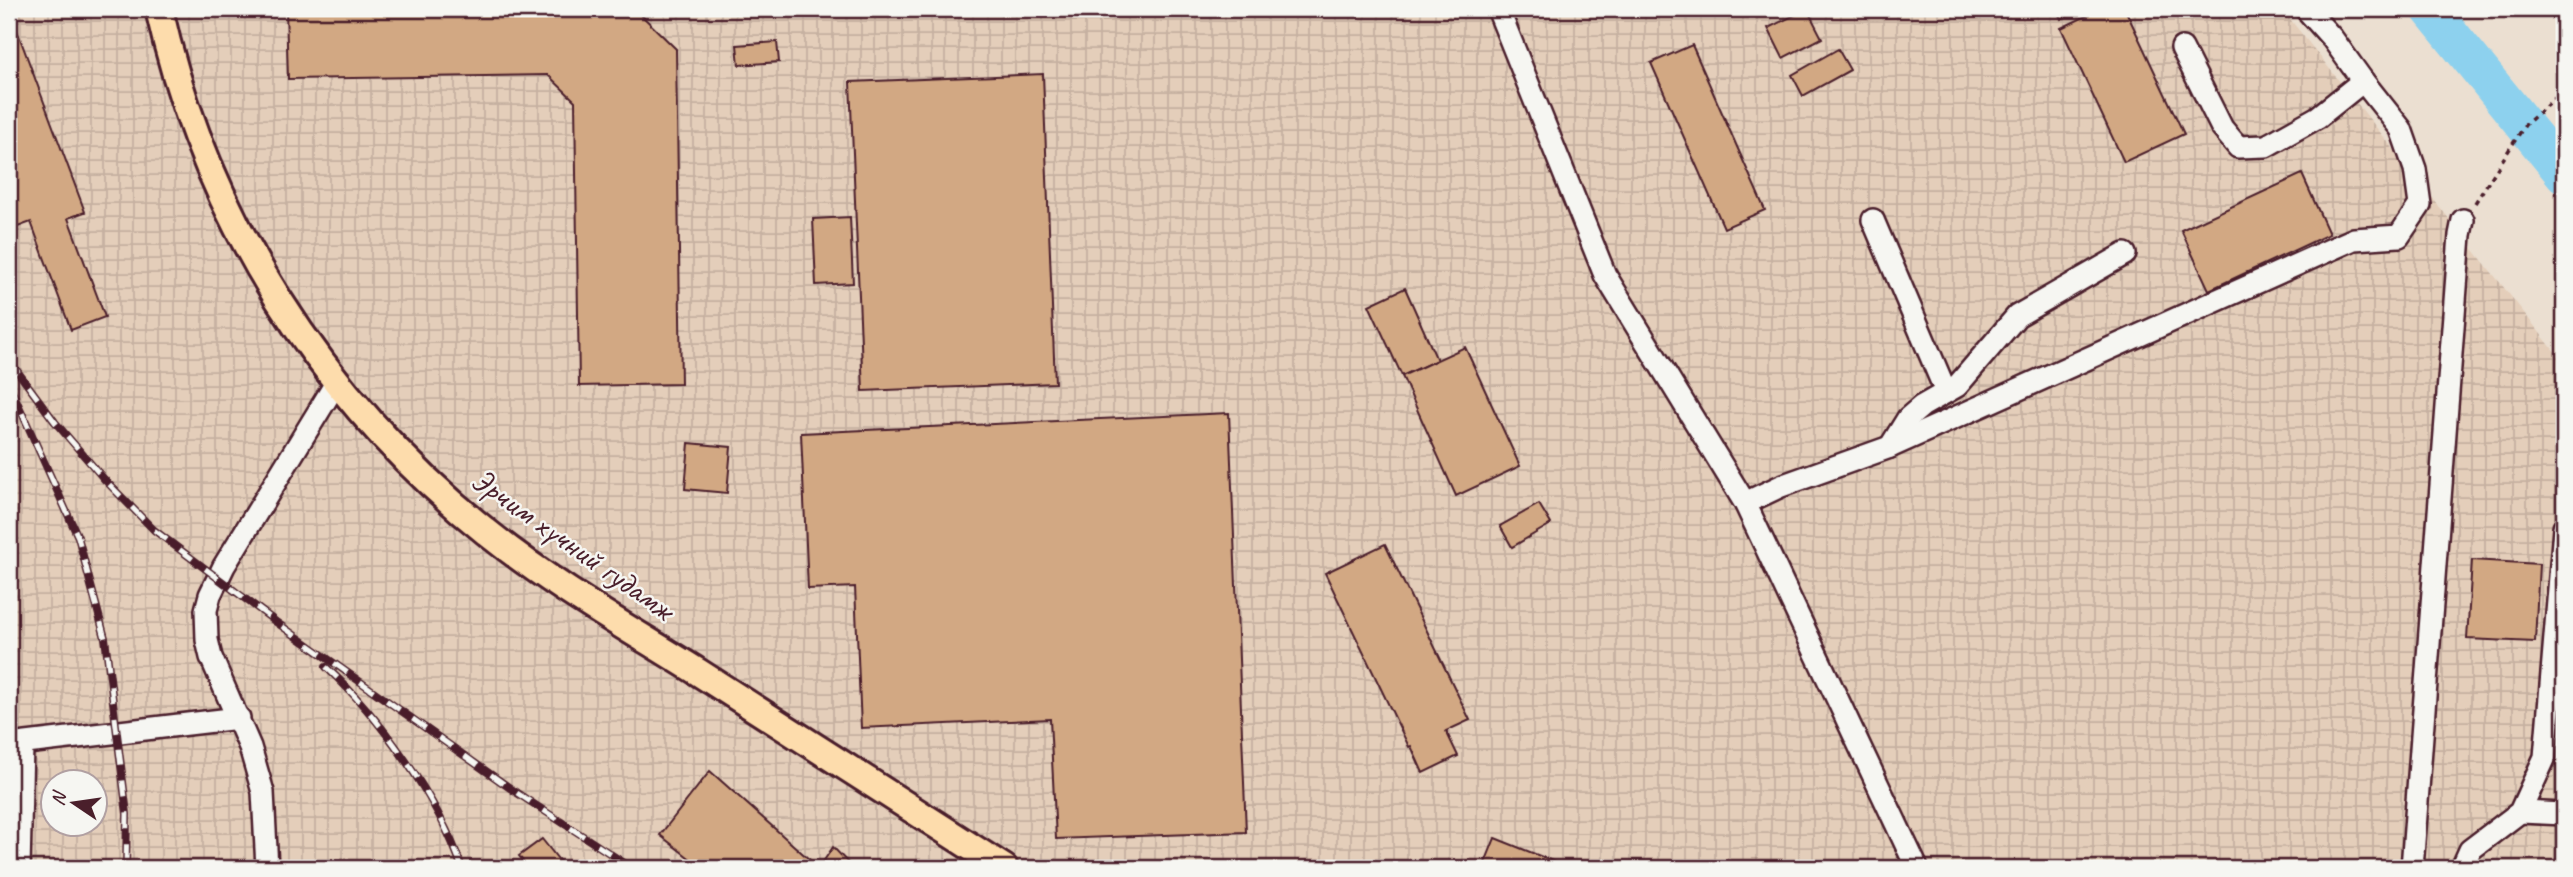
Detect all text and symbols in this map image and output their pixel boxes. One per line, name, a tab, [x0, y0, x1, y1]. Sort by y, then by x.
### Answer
street label: Эрчим хүчний гудамж	[463, 458, 686, 632]
north arrow	[38, 768, 108, 838]
text: N	[45, 788, 72, 808]

